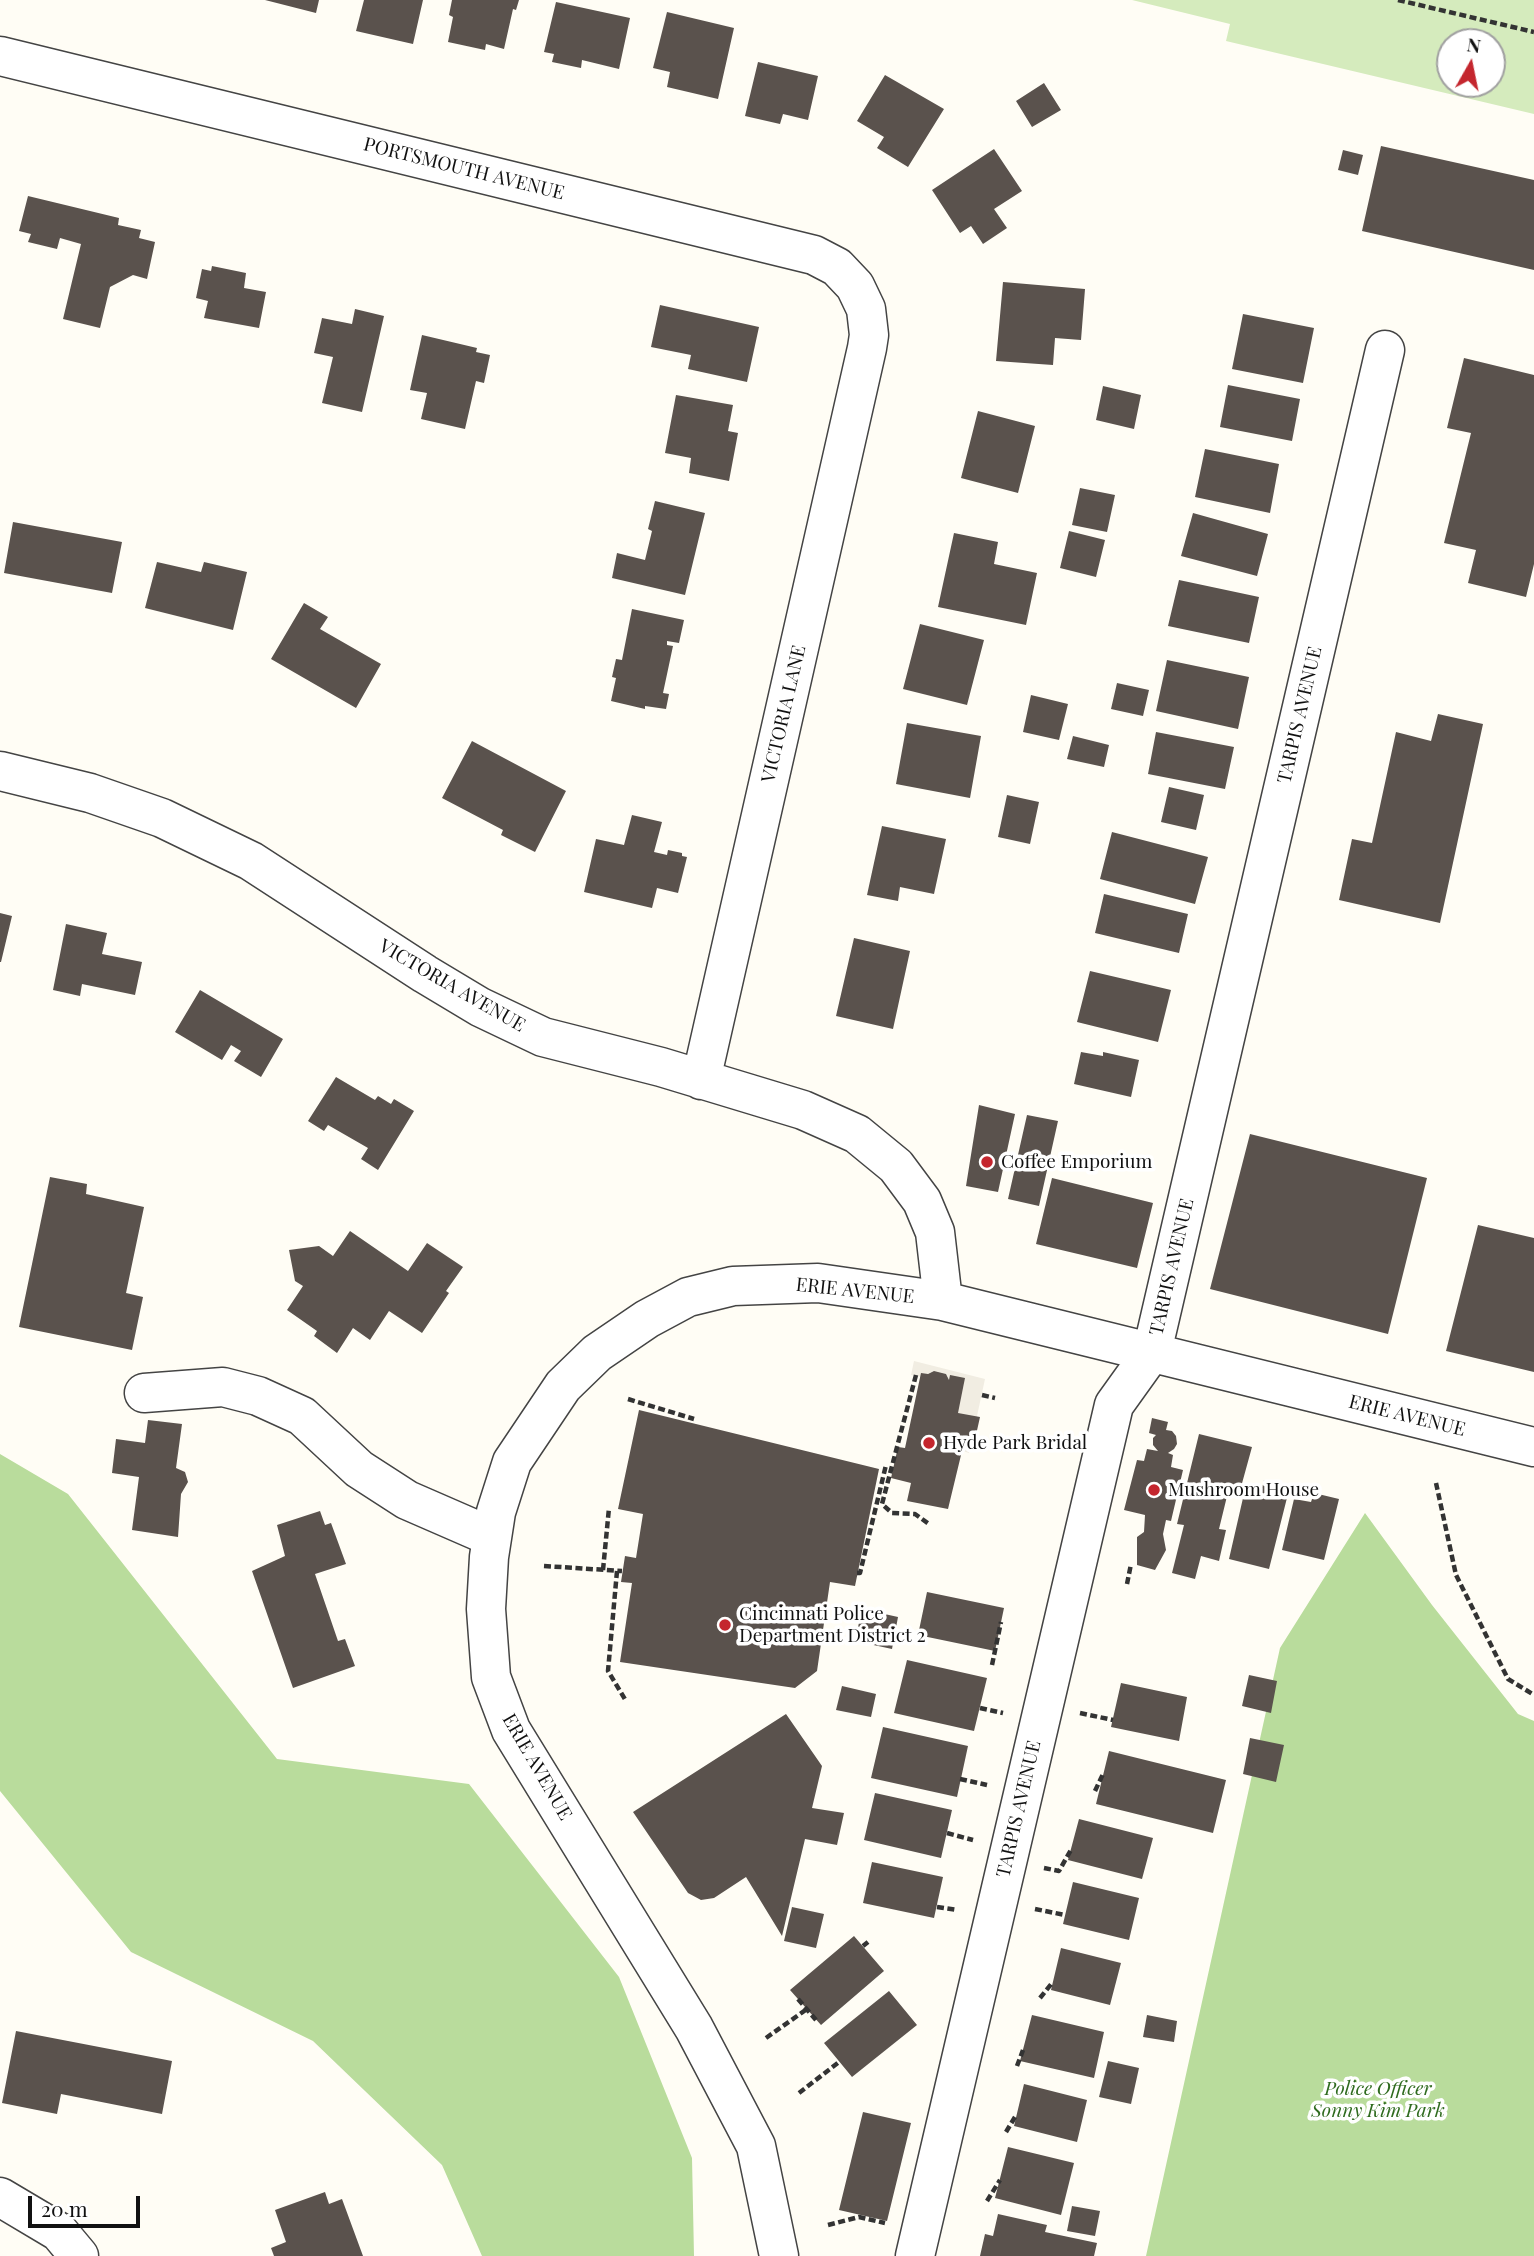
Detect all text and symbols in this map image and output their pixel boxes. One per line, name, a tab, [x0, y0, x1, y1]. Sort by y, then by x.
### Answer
north arrow	[1436, 28, 1506, 98]
text: N	[1465, 30, 1483, 58]
street label: PORTSMOUTH AVENUE	[361, 133, 567, 205]
street label: VICTORIA LANE	[757, 643, 811, 785]
street label: TARPIS AVENUE	[1273, 644, 1327, 786]
street label: VICTORIA AVENUE	[375, 935, 529, 1037]
place label: Coffee Emporium	[1001, 1151, 1152, 1173]
marker: Coffee Emporium	[979, 1154, 995, 1170]
street label: TARPIS AVENUE	[1145, 1196, 1199, 1338]
street label: ERIE AVENUE	[795, 1273, 915, 1309]
street label: ERIE AVENUE	[1346, 1391, 1468, 1441]
place label: Hyde Park Bridal	[943, 1432, 1087, 1454]
marker: Hyde Park Bridal	[921, 1435, 937, 1451]
place label: Mushroom House	[1168, 1479, 1319, 1501]
marker: Mushroom House	[1146, 1482, 1162, 1498]
place label: Cincinnati Police Department District 2	[739, 1603, 926, 1647]
marker: Cincinnati Police Department District 2	[717, 1617, 733, 1633]
street label: ERIE AVENUE	[497, 1710, 577, 1824]
street label: TARPIS AVENUE	[992, 1738, 1046, 1880]
park label: Police Officer Sonny Kim Park	[1311, 2078, 1445, 2122]
scale bar	[32, 2182, 144, 2226]
text: 20 m	[41, 2194, 88, 2222]

